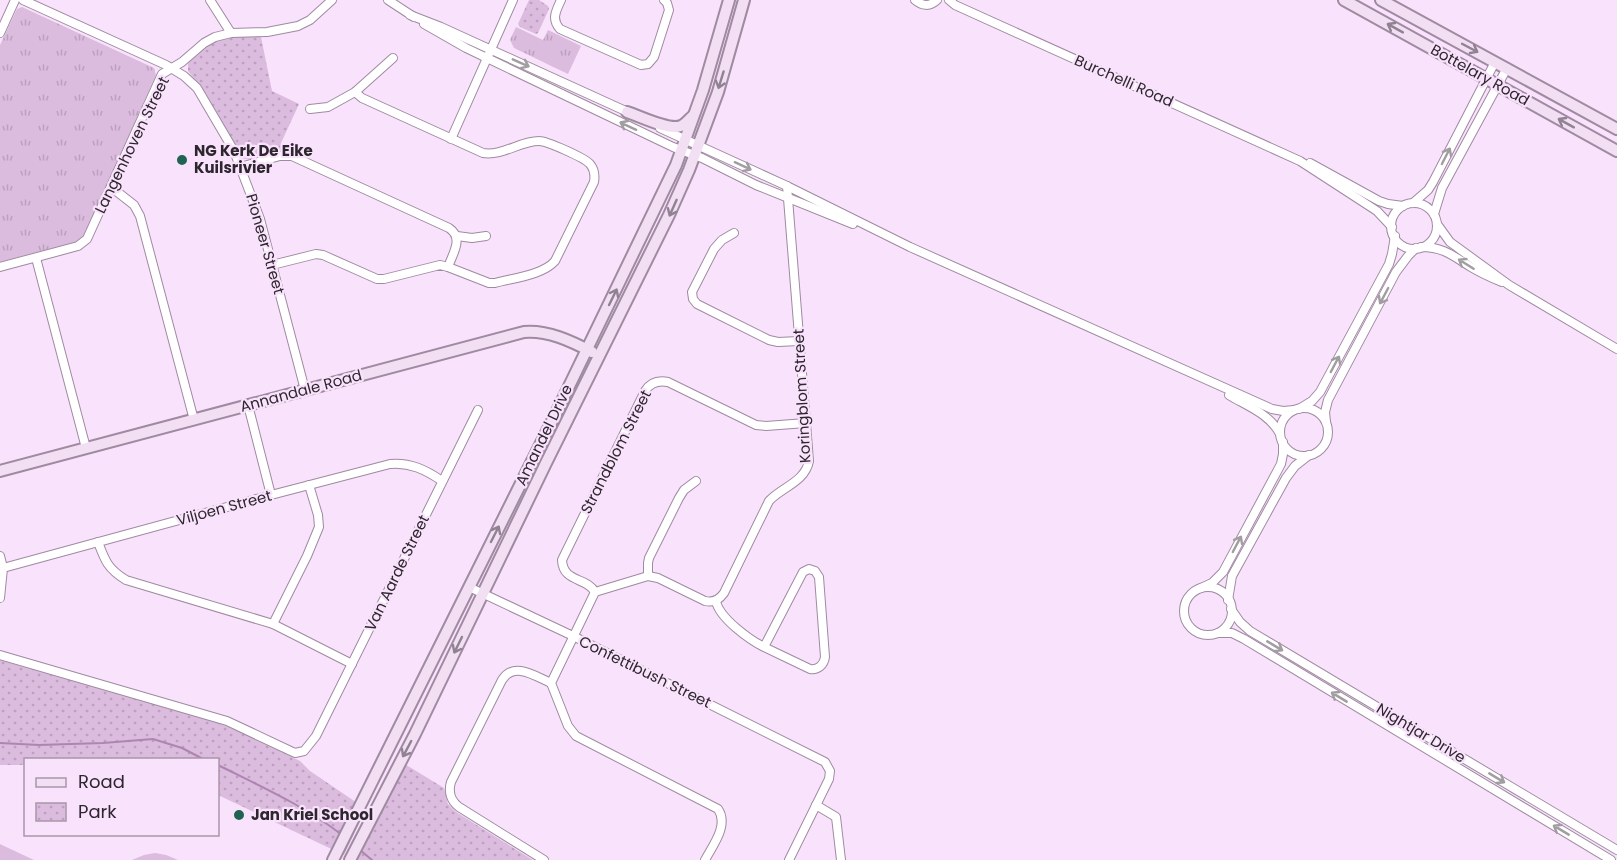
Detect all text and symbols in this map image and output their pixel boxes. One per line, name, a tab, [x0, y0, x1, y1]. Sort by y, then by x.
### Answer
one-way arrow	[1387, 22, 1404, 34]
street label: Bottelary Road	[1427, 39, 1533, 110]
one-way arrow	[1460, 43, 1478, 54]
street label: Burchelli Road	[1071, 49, 1177, 112]
one-way arrow	[511, 58, 529, 70]
one-way arrow	[715, 70, 726, 89]
street label: Langenhoven Street	[89, 73, 174, 217]
one-way arrow	[1558, 117, 1575, 129]
one-way arrow	[620, 119, 638, 131]
place label: NG Kerk De Eike Kuilsrivier	[194, 140, 313, 178]
one-way arrow	[1440, 148, 1452, 165]
marker: NG Kerk De Eike Kuilsrivier	[175, 153, 189, 167]
one-way arrow	[733, 161, 751, 172]
street label: Pioneer Street	[241, 191, 290, 297]
one-way arrow	[666, 198, 678, 216]
one-way arrow	[1458, 258, 1475, 270]
one-way arrow	[1378, 287, 1390, 304]
one-way arrow	[607, 288, 619, 306]
street label: Koringblom Street	[787, 328, 816, 464]
one-way arrow	[1329, 356, 1341, 373]
street label: Annandale Road	[238, 364, 364, 417]
street label: Amandel Drive	[510, 381, 577, 489]
street label: Strandblom Street	[575, 386, 656, 517]
street label: Viljoen Street	[174, 485, 274, 530]
street label: Van Aarde Street	[359, 511, 434, 635]
one-way arrow	[489, 526, 501, 543]
one-way arrow	[1232, 536, 1243, 554]
street label: Confettibush Street	[576, 630, 715, 713]
one-way arrow	[452, 636, 464, 653]
one-way arrow	[1266, 640, 1283, 652]
one-way arrow	[1331, 691, 1348, 703]
street label: Nightjar Drive	[1373, 698, 1470, 767]
one-way arrow	[401, 740, 413, 757]
legend	[24, 758, 219, 836]
text: Road	[78, 769, 125, 794]
one-way arrow	[1488, 772, 1505, 784]
text: Park	[78, 799, 117, 824]
place label: Jan Kriel School	[251, 804, 373, 825]
marker: Jan Kriel School	[232, 808, 246, 822]
one-way arrow	[1553, 824, 1570, 836]

